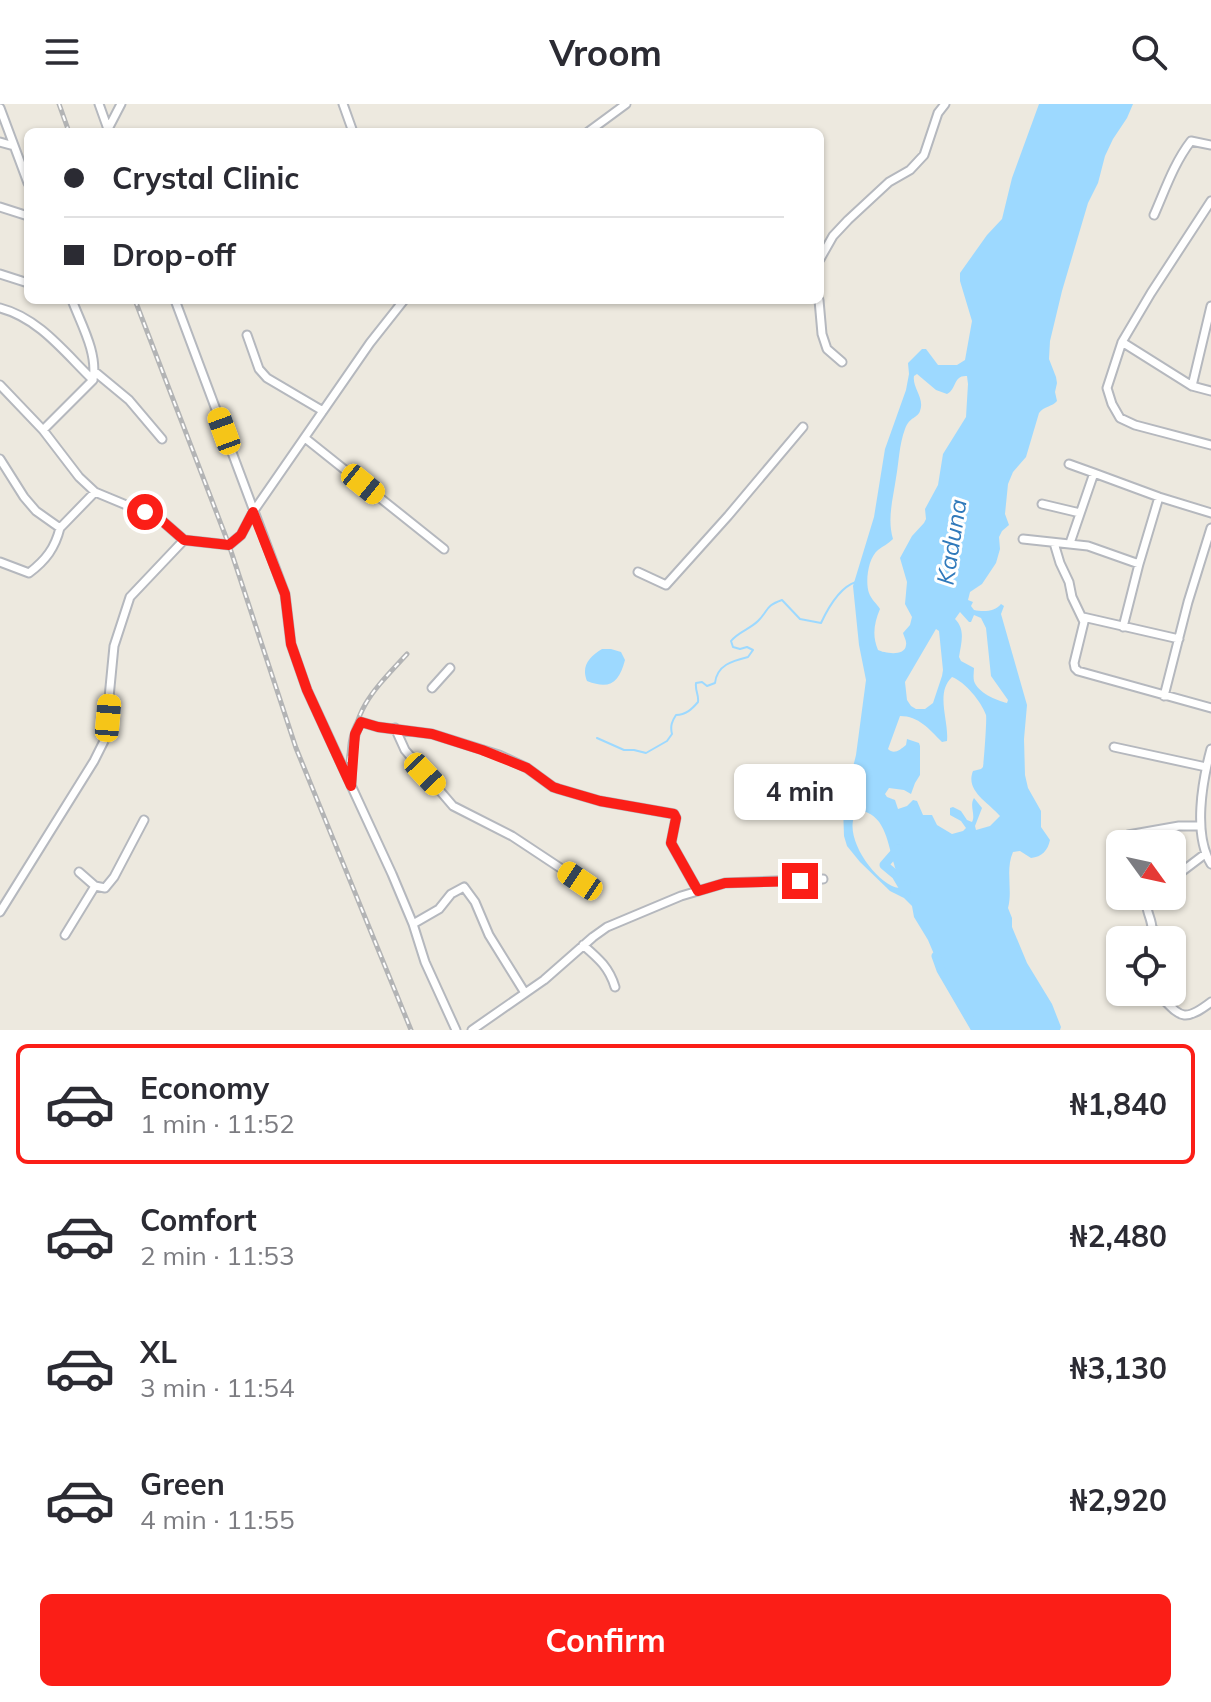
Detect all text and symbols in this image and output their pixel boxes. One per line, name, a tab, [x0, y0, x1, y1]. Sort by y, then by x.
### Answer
icon: menu	[40, 30, 84, 74]
text: Vroom	[549, 30, 662, 75]
icon: search	[1127, 30, 1171, 74]
text: Crystal Clinic	[112, 159, 299, 197]
text: Drop-off	[112, 236, 236, 274]
car	[205, 404, 243, 458]
car	[337, 460, 389, 508]
route start	[127, 494, 163, 530]
water label: Kaduna	[929, 497, 973, 587]
car	[94, 693, 122, 743]
car	[400, 748, 450, 800]
callout: 4 min	[734, 765, 866, 821]
text: 4 min	[766, 775, 834, 808]
north arrow	[1106, 830, 1186, 910]
map controls	[1106, 830, 1186, 1006]
car	[553, 858, 607, 904]
route end	[782, 863, 818, 899]
button: locate	[1106, 926, 1186, 1006]
icon: car	[44, 1068, 116, 1140]
text: Economy	[140, 1069, 269, 1107]
text: ₦1,840	[1070, 1085, 1167, 1123]
text: 1 min · 11:52	[140, 1107, 295, 1140]
icon: car	[44, 1200, 116, 1272]
text: Comfort	[140, 1201, 257, 1239]
text: ₦2,480	[1070, 1217, 1167, 1255]
text: 2 min · 11:53	[140, 1239, 295, 1272]
icon: car	[44, 1332, 116, 1404]
text: XL	[140, 1333, 177, 1371]
text: ₦3,130	[1070, 1349, 1167, 1387]
text: 3 min · 11:54	[140, 1371, 295, 1404]
icon: car	[44, 1464, 116, 1536]
text: Green	[140, 1465, 225, 1503]
text: ₦2,920	[1070, 1481, 1167, 1519]
text: 4 min · 11:55	[140, 1503, 295, 1536]
button: Confirm	[40, 1594, 1171, 1686]

